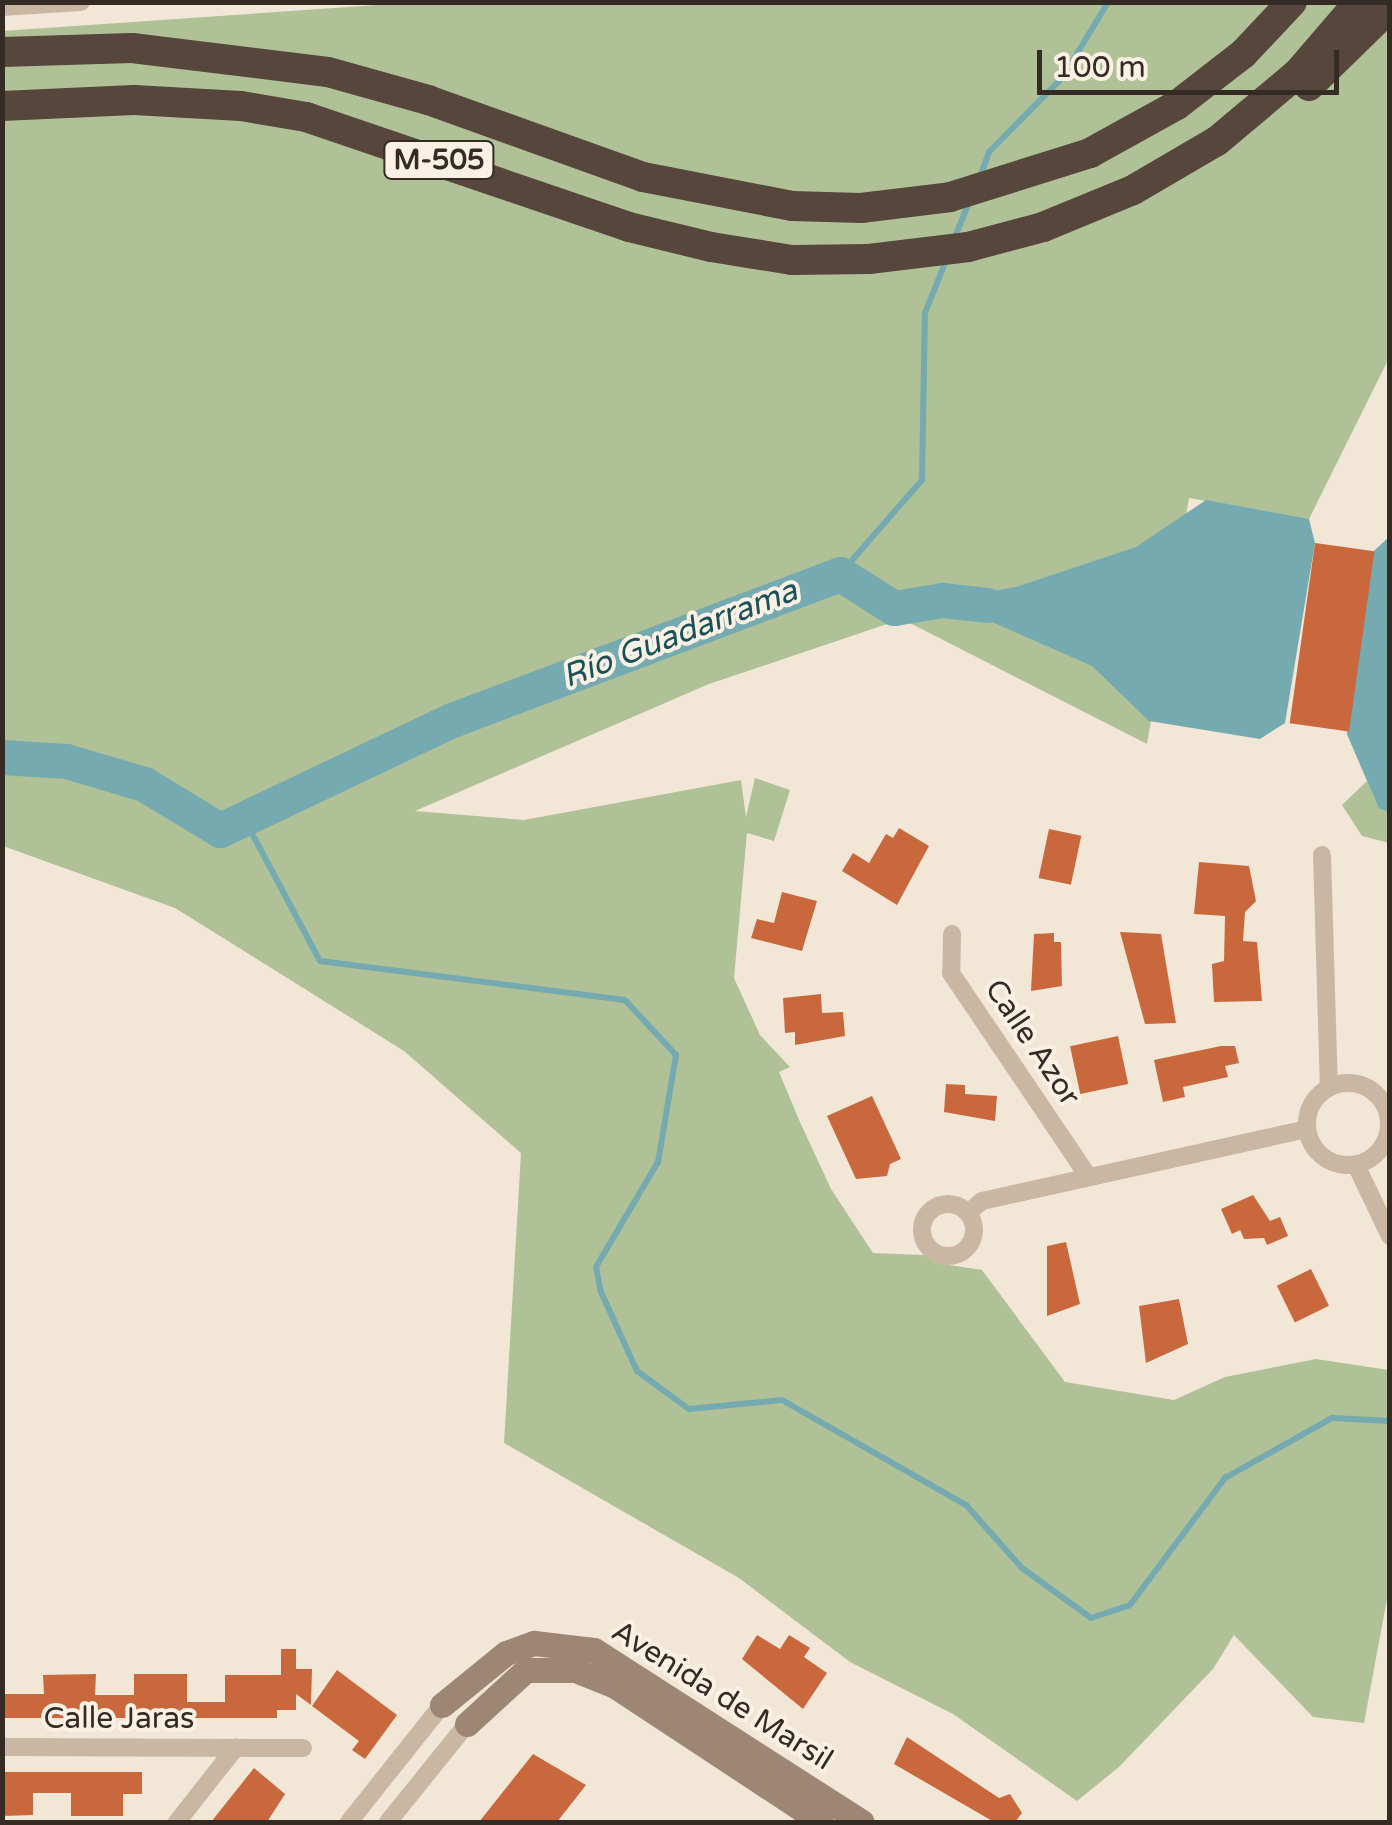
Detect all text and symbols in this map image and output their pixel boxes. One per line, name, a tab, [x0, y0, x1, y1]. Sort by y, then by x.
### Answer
scale bar	[1042, 30, 1344, 92]
text: 100 m	[1054, 49, 1146, 86]
road number: M-505	[382, 137, 496, 183]
water label: Río Guadarrama	[557, 572, 803, 696]
street label: Calle Azor	[977, 973, 1087, 1113]
street label: Avenida de Marsil	[605, 1614, 839, 1778]
street label: Calle Jaras	[43, 1701, 195, 1737]

